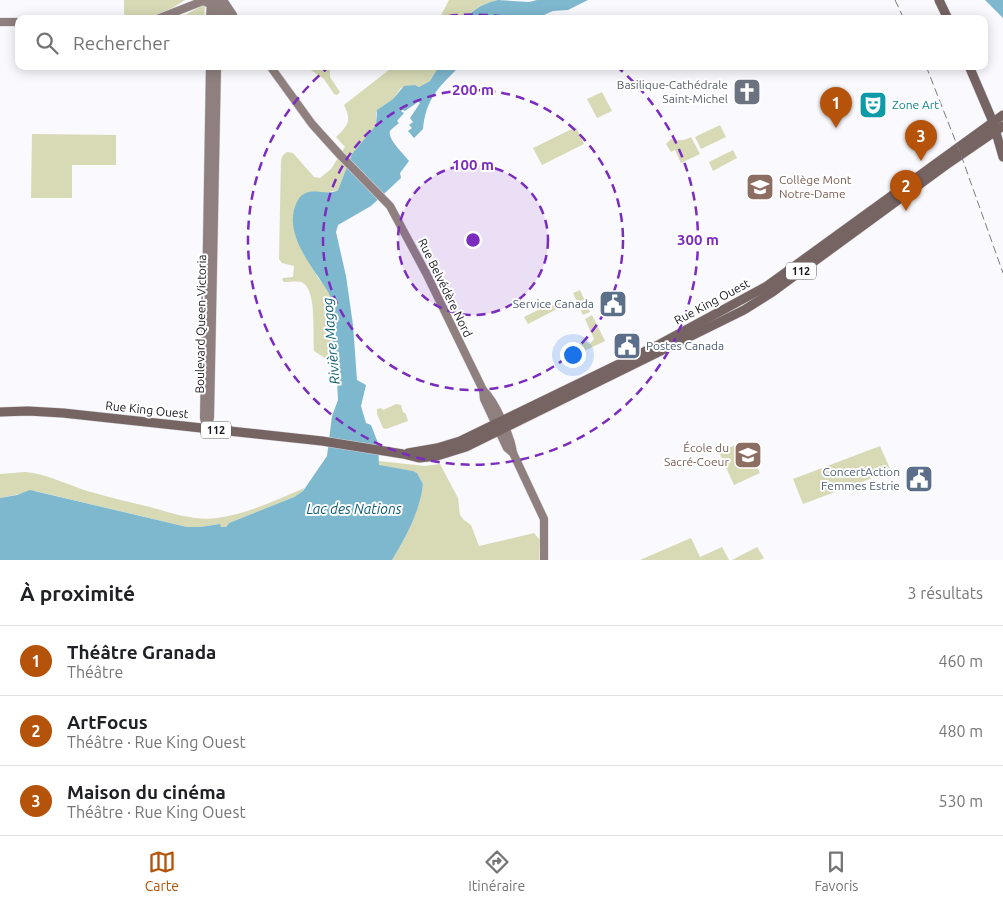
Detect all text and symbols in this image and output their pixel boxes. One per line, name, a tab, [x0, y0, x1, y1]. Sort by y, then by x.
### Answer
search box	[15, 15, 988, 70]
icon: search	[33, 29, 61, 57]
text: Rechercher	[73, 32, 170, 54]
church icon: Basilique-Cathédrale Saint-Michel	[732, 77, 762, 107]
place label: Basilique-Cathédrale Saint-Michel	[617, 78, 728, 105]
text: 200 m	[452, 81, 494, 98]
pin: 1	[820, 87, 852, 128]
theatre icon: Zone Art	[858, 90, 888, 120]
place label: Zone Art	[892, 98, 939, 111]
pin: 3	[905, 120, 937, 161]
text: 100 m	[452, 156, 494, 173]
pin: 2	[890, 170, 922, 211]
school or university icon: Collège Mont Notre-Dame	[745, 172, 775, 202]
place label: Collège Mont Notre-Dame	[779, 173, 852, 200]
centre of rings	[464, 231, 482, 249]
text: 300 m	[677, 231, 719, 248]
street label: Rue Belvédère Nord	[416, 236, 475, 339]
street label: Boulevard Queen-Victoria	[193, 254, 208, 394]
road number: 112	[786, 262, 816, 280]
street label: Rue King Ouest	[672, 276, 752, 327]
public building icon: Service Canada	[598, 289, 628, 319]
water label: Rivière Magog	[319, 297, 343, 385]
place label: Service Canada	[513, 297, 594, 310]
public building icon: Postes Canada	[612, 331, 642, 361]
place label: Postes Canada	[646, 339, 724, 352]
your location	[560, 342, 586, 368]
street label: Rue King Ouest	[105, 399, 189, 420]
road number: 112	[201, 422, 231, 438]
school or university icon: École du Sacré-Coeur	[733, 440, 763, 470]
place label: École du Sacré-Coeur	[664, 441, 729, 468]
public building icon: ConcertAction Femmes Estrie	[904, 464, 934, 494]
place label: ConcertAction Femmes Estrie	[821, 465, 900, 492]
water label: Lac des Nations	[306, 501, 402, 517]
text: À proximité	[20, 581, 135, 605]
text: 3 résultats	[907, 584, 983, 602]
text: Théâtre Granada	[67, 641, 216, 663]
text: 1	[31, 652, 41, 670]
text: 460 m	[938, 652, 983, 670]
text: Théâtre	[67, 663, 123, 681]
text: ArtFocus	[67, 711, 148, 733]
text: 2	[31, 722, 41, 740]
text: 480 m	[938, 722, 983, 740]
text: Théâtre · Rue King Ouest	[67, 733, 246, 751]
text: Maison du cinéma	[67, 781, 226, 803]
text: 3	[31, 792, 41, 810]
text: 530 m	[938, 792, 983, 810]
text: Théâtre · Rue King Ouest	[67, 803, 246, 821]
tab: Carte	[145, 848, 179, 894]
tab: Itinéraire	[468, 848, 525, 894]
tab: Favoris	[815, 848, 858, 894]

